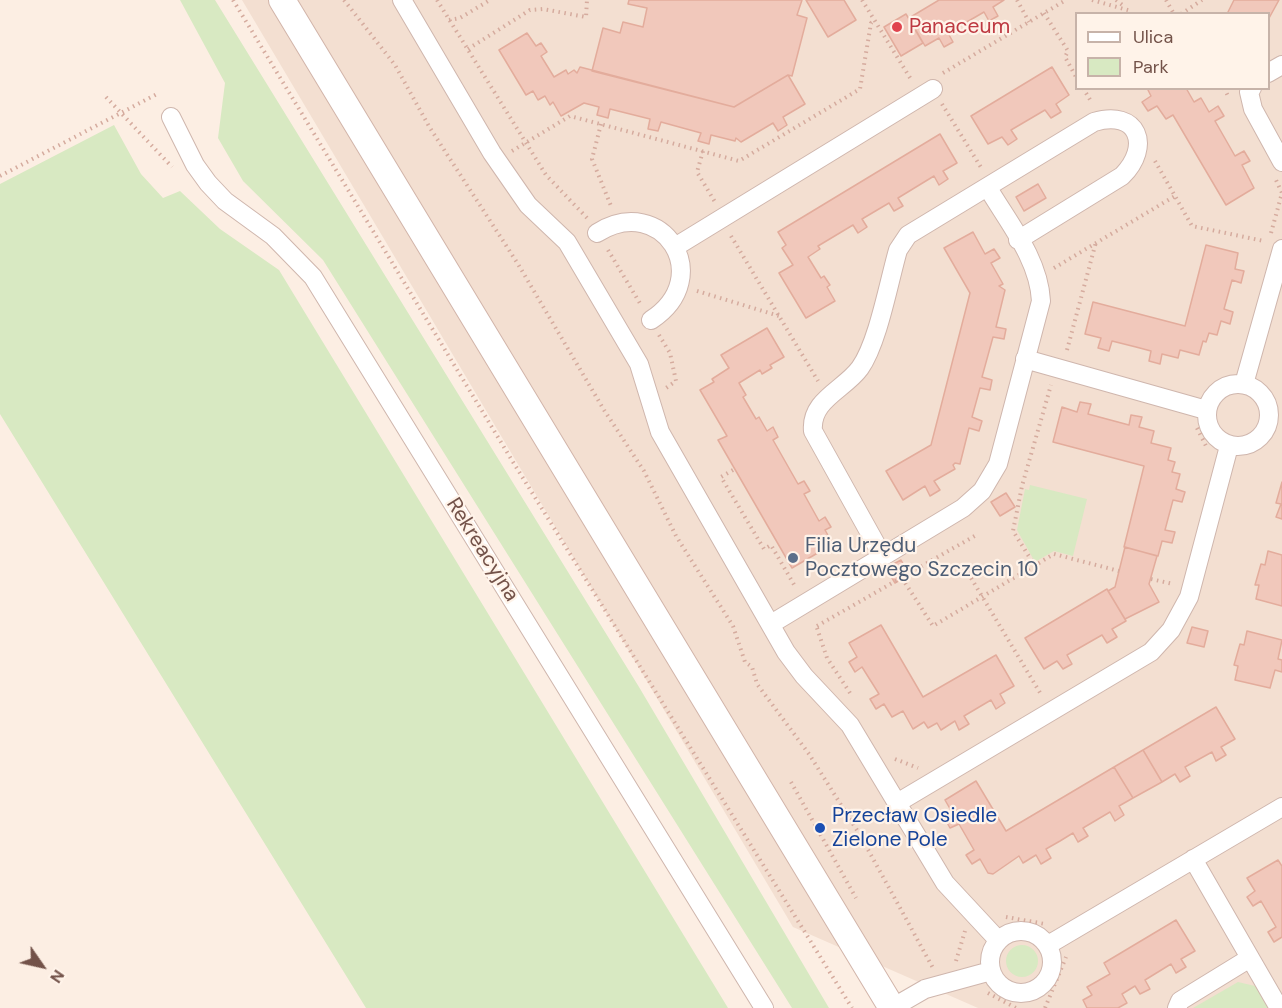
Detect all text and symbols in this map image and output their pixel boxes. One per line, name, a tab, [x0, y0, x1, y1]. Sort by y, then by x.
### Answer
legend	[1075, 12, 1270, 90]
place label: Panaceum	[909, 14, 1010, 40]
marker: Panaceum	[890, 20, 904, 34]
text: Ulica	[1133, 25, 1173, 49]
text: Park	[1133, 55, 1169, 79]
street label: Rekreacyjna	[440, 494, 524, 606]
place label: Filia Urzędu Pocztowego Szczecin 10	[805, 533, 1038, 583]
marker: Filia Urzędu Pocztowego Szczecin 10	[786, 551, 800, 565]
place label: Przecław Osiedle Zielone Pole	[832, 803, 997, 853]
marker: Przecław Osiedle Zielone Pole	[813, 821, 827, 835]
north arrow	[12, 936, 72, 996]
text: N	[45, 966, 69, 987]

